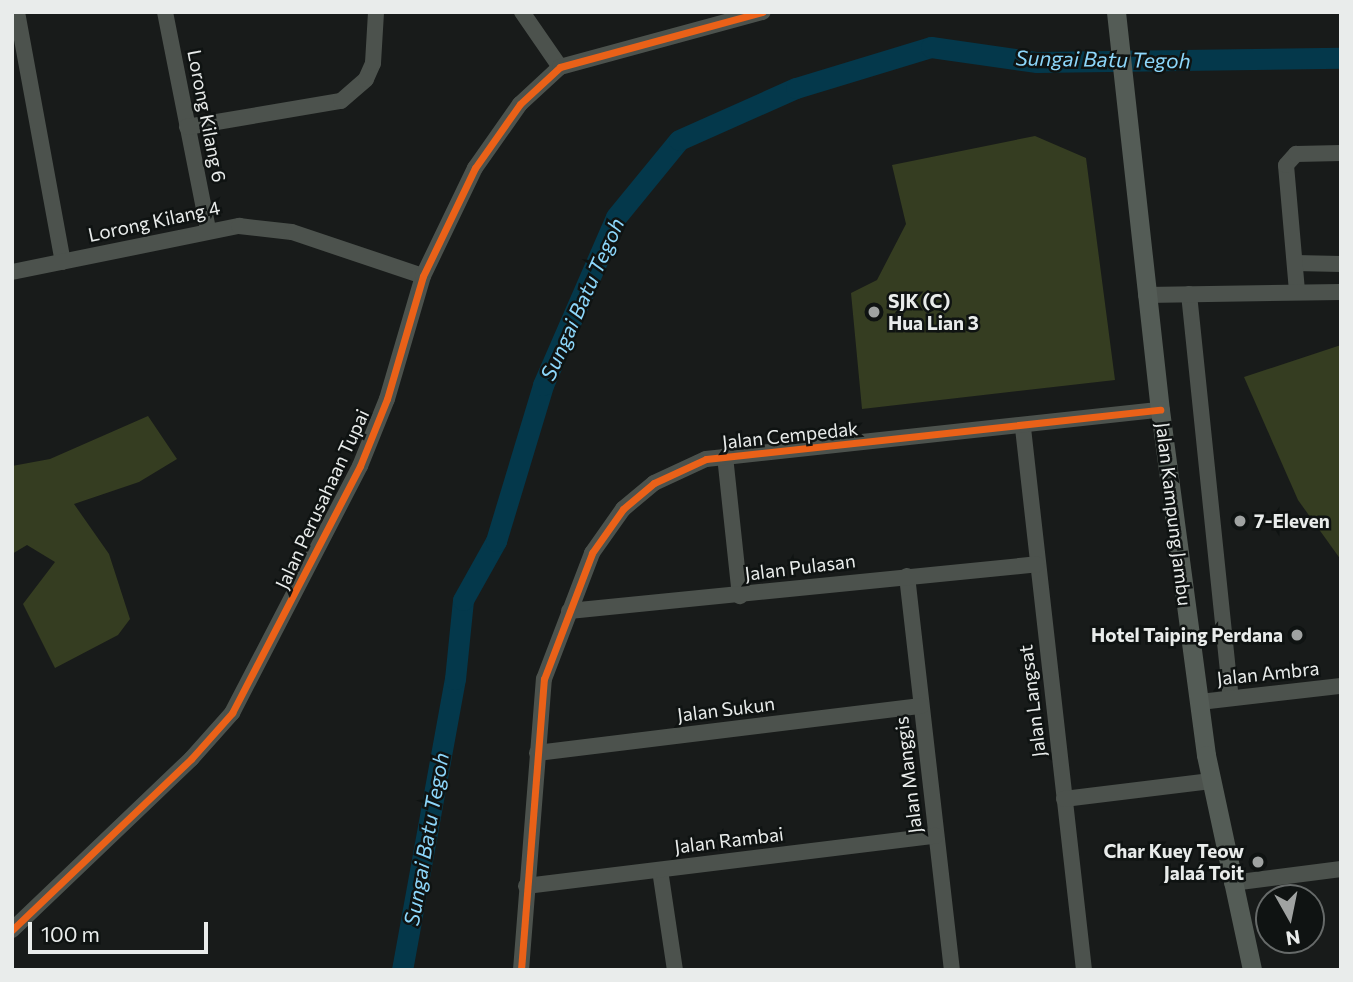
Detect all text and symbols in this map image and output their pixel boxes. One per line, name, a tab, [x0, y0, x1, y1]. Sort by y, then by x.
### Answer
water label: Sungai Batu Tegoh	[1015, 45, 1191, 73]
street label: Lorong Kilang 6	[183, 48, 231, 184]
street label: Lorong Kilang 4	[86, 196, 222, 246]
water label: Sungai Batu Tegoh	[535, 214, 629, 384]
place label: SJK (C) Hua Lian 3	[888, 290, 979, 334]
marker: SJK (C) Hua Lian 3	[866, 304, 882, 320]
street label: Jalan Perusahaan Tupai	[270, 405, 374, 593]
street label: Jalan Cempedak	[721, 417, 859, 453]
street label: Jalan Kampung Jambu	[1151, 421, 1197, 607]
place label: 7-Eleven	[1254, 510, 1330, 532]
marker: 7-Eleven	[1232, 513, 1248, 529]
street label: Jalan Pulasan	[743, 549, 857, 585]
place label: Hotel Taiping Perdana	[1091, 624, 1283, 646]
marker: Hotel Taiping Perdana	[1289, 627, 1305, 643]
street label: Jalan Langsat	[1014, 643, 1050, 759]
street label: Jalan Ambra	[1216, 656, 1320, 690]
street label: Jalan Sukun	[676, 692, 776, 726]
street label: Jalan Manggis	[890, 715, 926, 835]
water label: Sungai Batu Tegoh	[398, 751, 454, 927]
street label: Jalan Rambai	[673, 822, 785, 858]
place label: Char Kuey Teow Jalaá Toit	[1103, 840, 1244, 884]
marker: Char Kuey Teow Jalaá Toit	[1250, 854, 1266, 870]
north arrow	[1255, 884, 1325, 954]
scale bar	[32, 908, 212, 952]
text: 100 m	[41, 921, 100, 946]
text: N	[1284, 926, 1302, 951]

